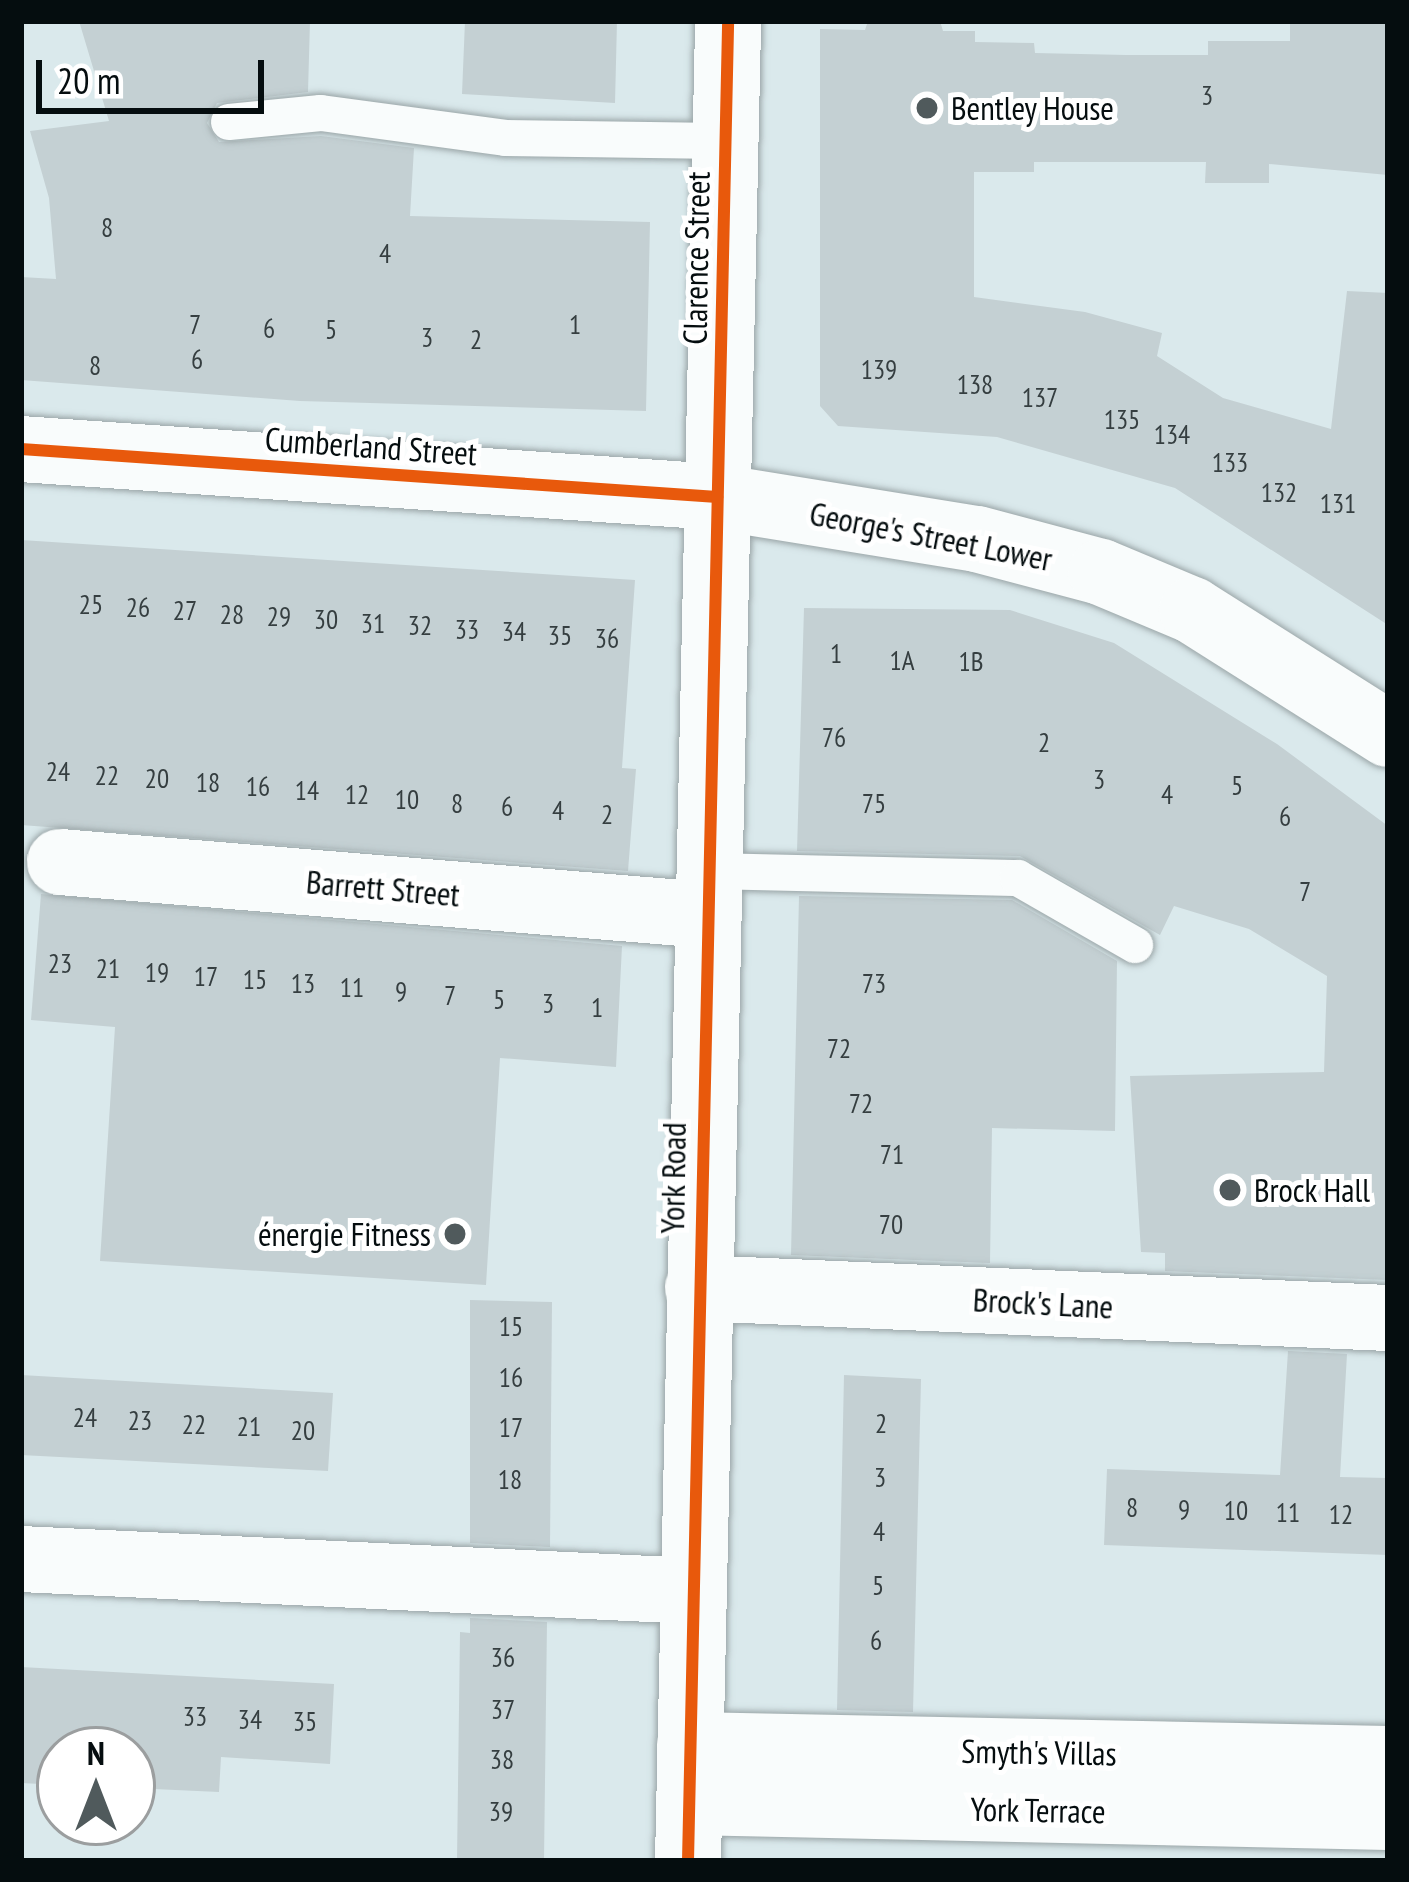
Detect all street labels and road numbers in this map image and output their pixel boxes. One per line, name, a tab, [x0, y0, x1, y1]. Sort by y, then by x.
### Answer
street label: Clarence Street	[675, 171, 717, 345]
street label: Cumberland Street	[264, 419, 478, 473]
street label: George's Street Lower	[806, 493, 1056, 579]
street label: Barrett Street	[305, 862, 461, 914]
street label: York Road	[652, 1122, 694, 1234]
street label: Brock's Lane	[972, 1280, 1114, 1326]
street label: Smyth's Villas	[961, 1731, 1117, 1773]
street label: York Terrace	[969, 1789, 1107, 1831]

